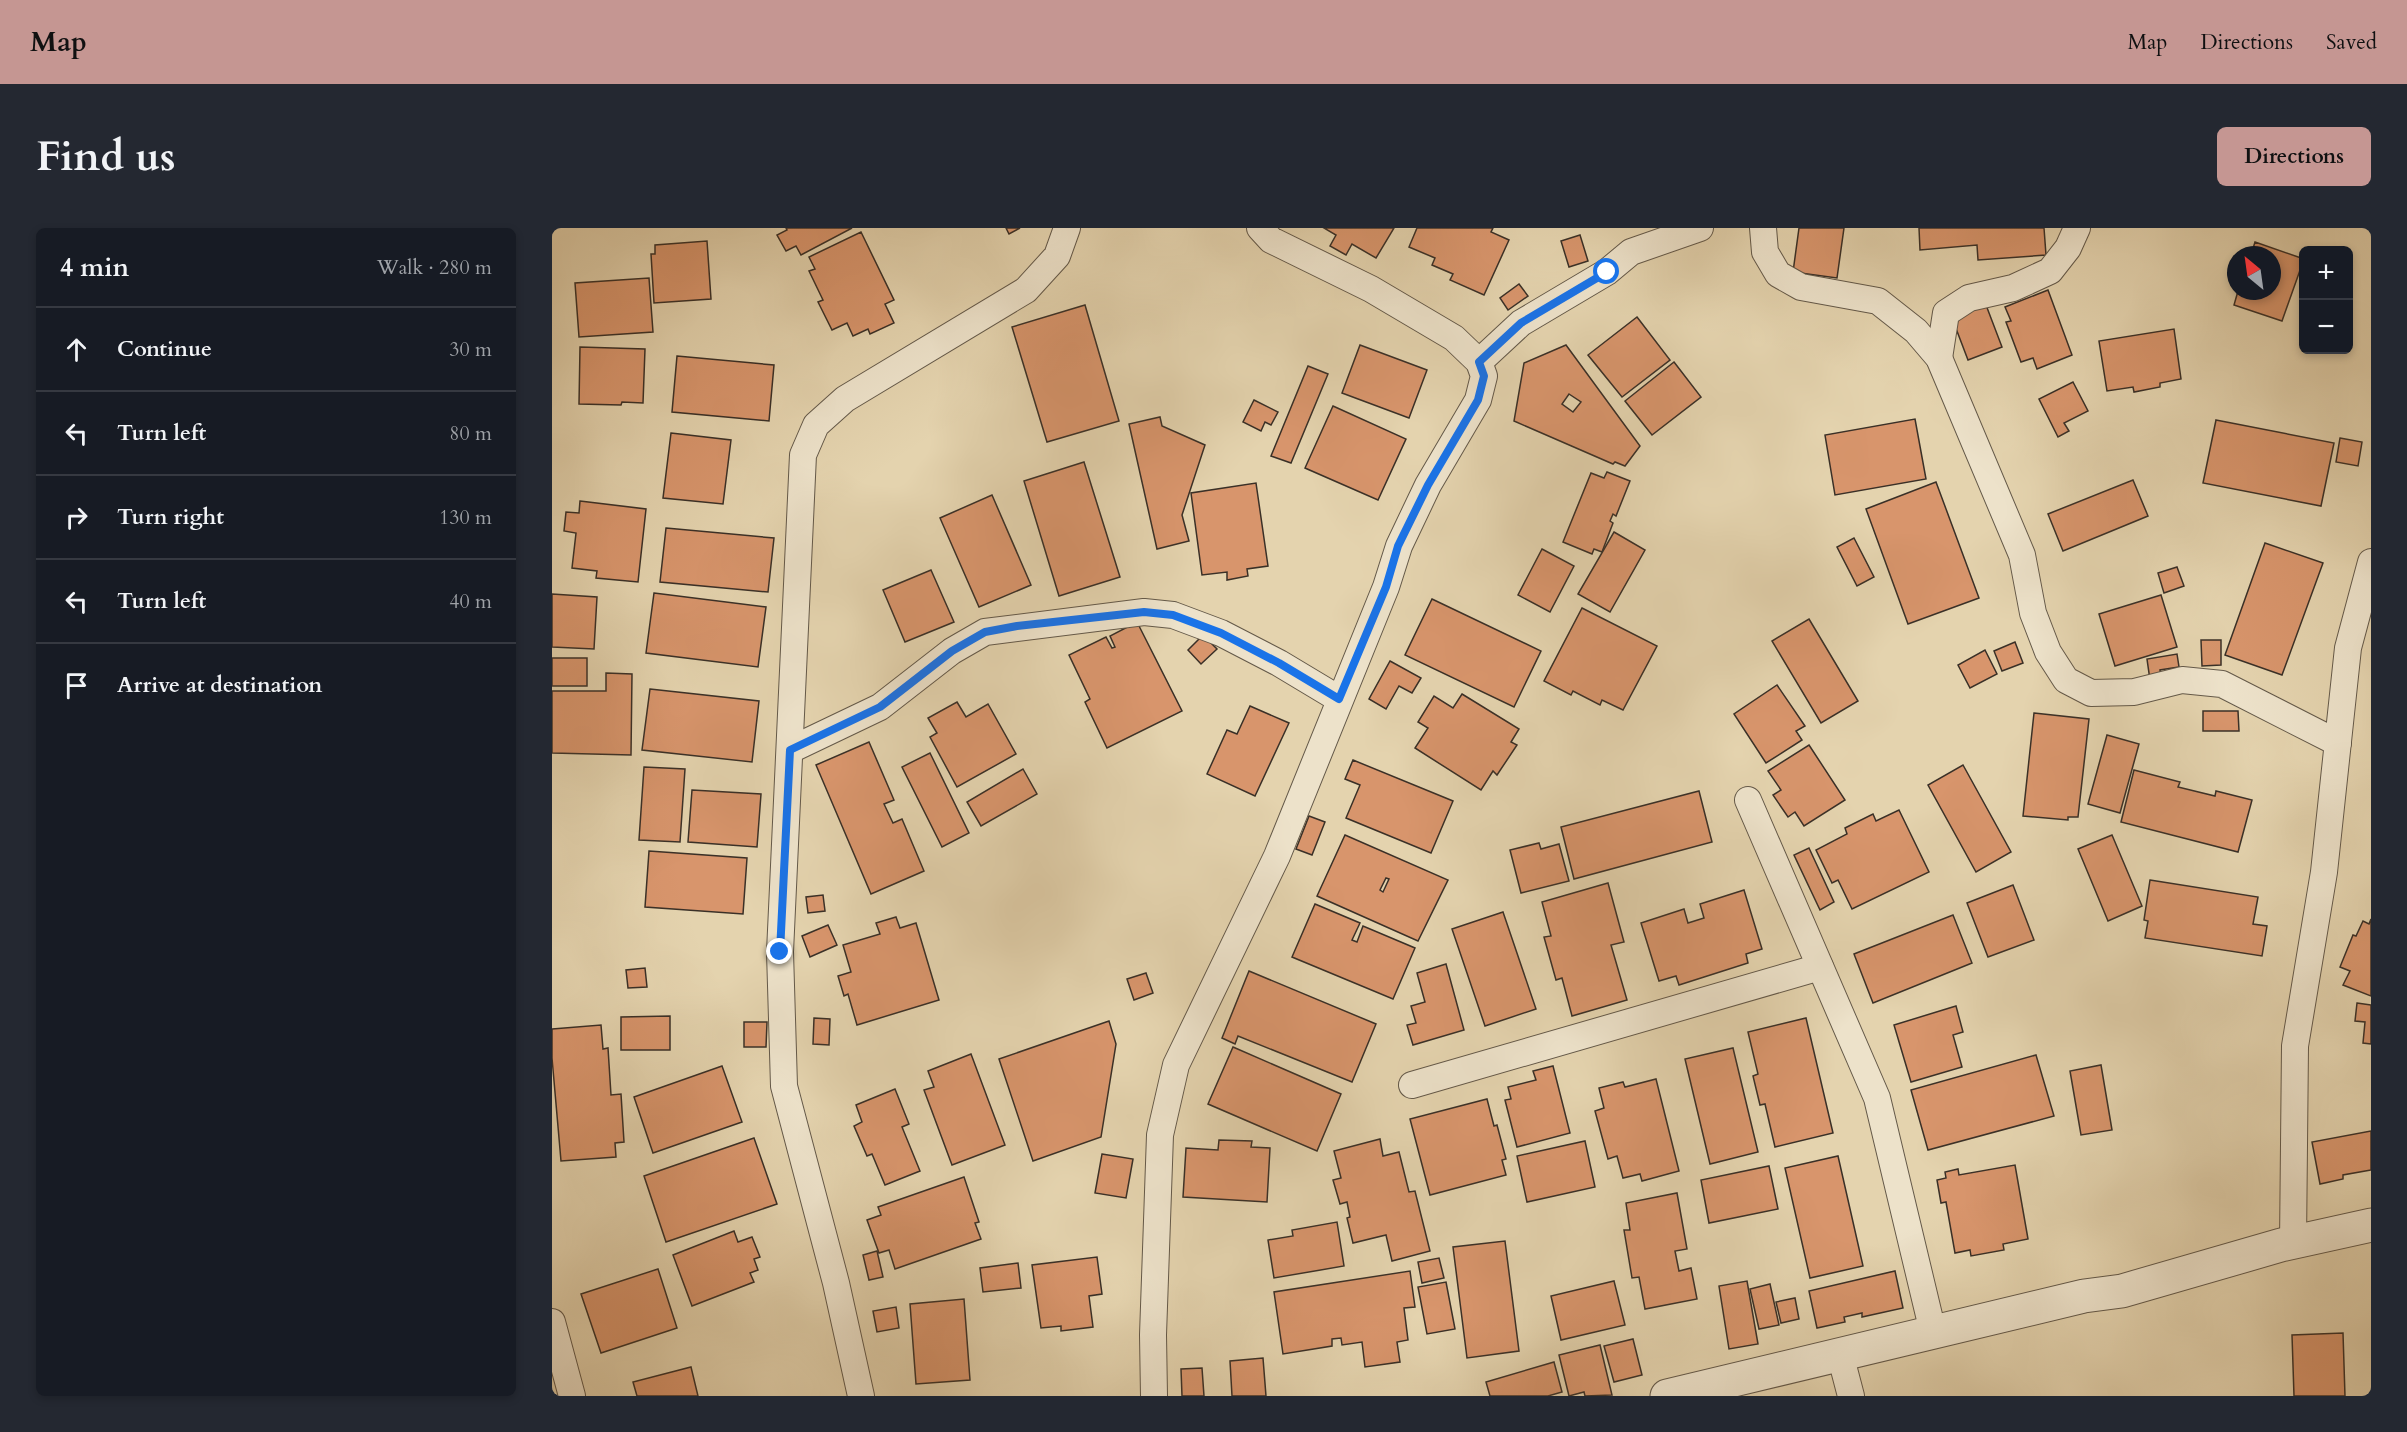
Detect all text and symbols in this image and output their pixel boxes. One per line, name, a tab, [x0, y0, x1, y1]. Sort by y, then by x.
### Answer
text: Map	[30, 23, 87, 61]
text: Map	[2127, 28, 2167, 57]
text: Directions	[2200, 28, 2293, 57]
text: Saved	[2326, 28, 2377, 57]
button: Directions	[2217, 127, 2371, 186]
text: Find us	[36, 128, 176, 185]
north arrow	[2227, 246, 2281, 300]
map controls	[2299, 246, 2353, 354]
button: +	[2299, 246, 2353, 300]
text: 4 min	[60, 250, 129, 285]
text: Walk · 280 m	[377, 254, 492, 281]
route start	[1593, 258, 1619, 284]
button: −	[2299, 300, 2353, 354]
icon: ahead	[60, 333, 93, 366]
text: Continue	[117, 334, 212, 364]
text: 30 m	[449, 336, 492, 363]
icon: left	[60, 417, 93, 450]
text: Turn left	[117, 418, 206, 448]
text: 80 m	[449, 420, 492, 447]
icon: right	[60, 501, 93, 534]
text: Turn right	[117, 502, 224, 532]
text: 130 m	[439, 504, 492, 531]
icon: left	[60, 585, 93, 618]
text: Turn left	[117, 586, 206, 616]
text: 40 m	[449, 588, 492, 615]
icon: arrive	[60, 669, 93, 702]
text: Arrive at destination	[117, 670, 322, 700]
route end	[766, 938, 792, 964]

